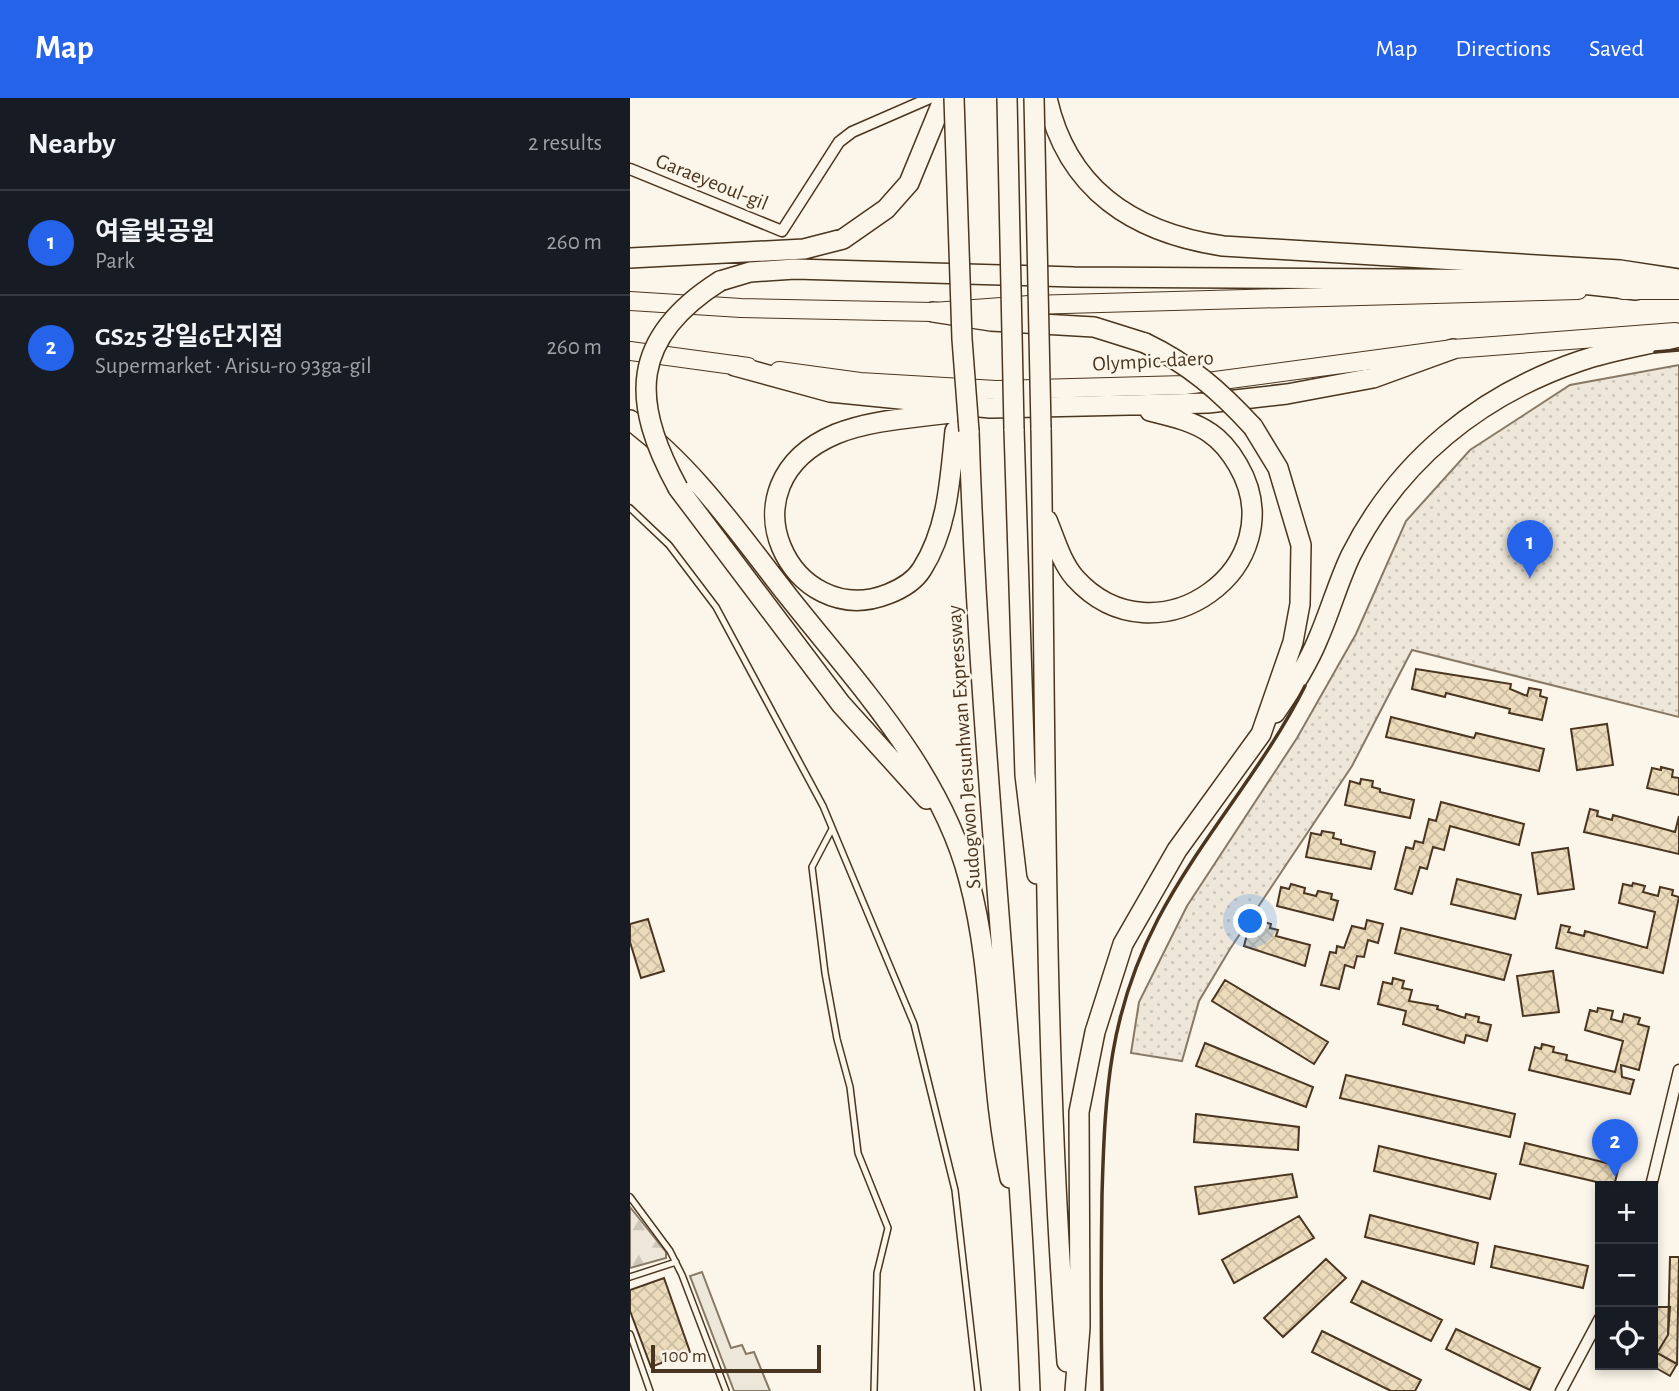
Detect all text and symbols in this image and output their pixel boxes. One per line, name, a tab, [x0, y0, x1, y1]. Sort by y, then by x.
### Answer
text: Map	[35, 32, 94, 65]
text: Map	[1375, 37, 1417, 61]
text: Directions	[1455, 37, 1551, 61]
text: Saved	[1589, 37, 1644, 61]
text: Nearby	[28, 129, 116, 159]
text: 2 results	[528, 132, 602, 155]
street label: Garaeyeoul-gil	[653, 150, 771, 214]
text: 여울빛공원	[95, 219, 215, 245]
text: 1	[47, 231, 55, 254]
text: 260 m	[546, 231, 602, 254]
text: Park	[95, 250, 135, 273]
text: GS25 강일6단지점	[95, 324, 283, 350]
text: 2	[46, 336, 56, 359]
text: 260 m	[546, 336, 602, 359]
street label: Olympic-daero	[1092, 347, 1214, 375]
text: Supermarket · Arisu-ro 93ga-gil	[95, 355, 372, 378]
pin: 1	[1507, 520, 1553, 578]
street label: Sudogwon Je1sunhwan Expressway	[944, 604, 984, 890]
your location	[1233, 904, 1267, 938]
pin: 2	[1592, 1119, 1638, 1177]
map controls	[1595, 1181, 1658, 1370]
button: +	[1595, 1181, 1658, 1244]
button: −	[1595, 1244, 1658, 1307]
button: locate	[1595, 1307, 1658, 1370]
scale bar	[651, 1342, 821, 1374]
text: 100 m	[662, 1347, 707, 1366]

